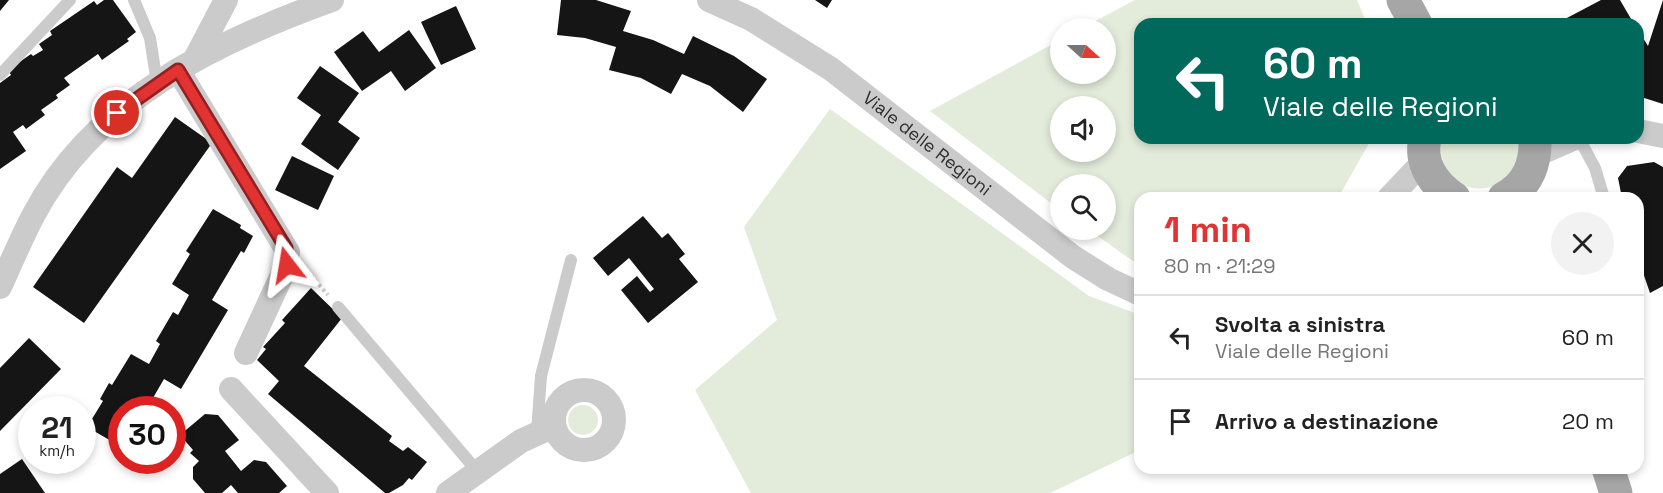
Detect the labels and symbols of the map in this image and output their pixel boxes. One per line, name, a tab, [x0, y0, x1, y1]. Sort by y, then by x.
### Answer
north arrow	[1050, 18, 1116, 84]
street label: Viale delle Regioni	[858, 86, 996, 200]
pin	[91, 87, 142, 138]
position arrow	[255, 233, 319, 297]
speed limit sign: 30	[108, 396, 186, 474]

